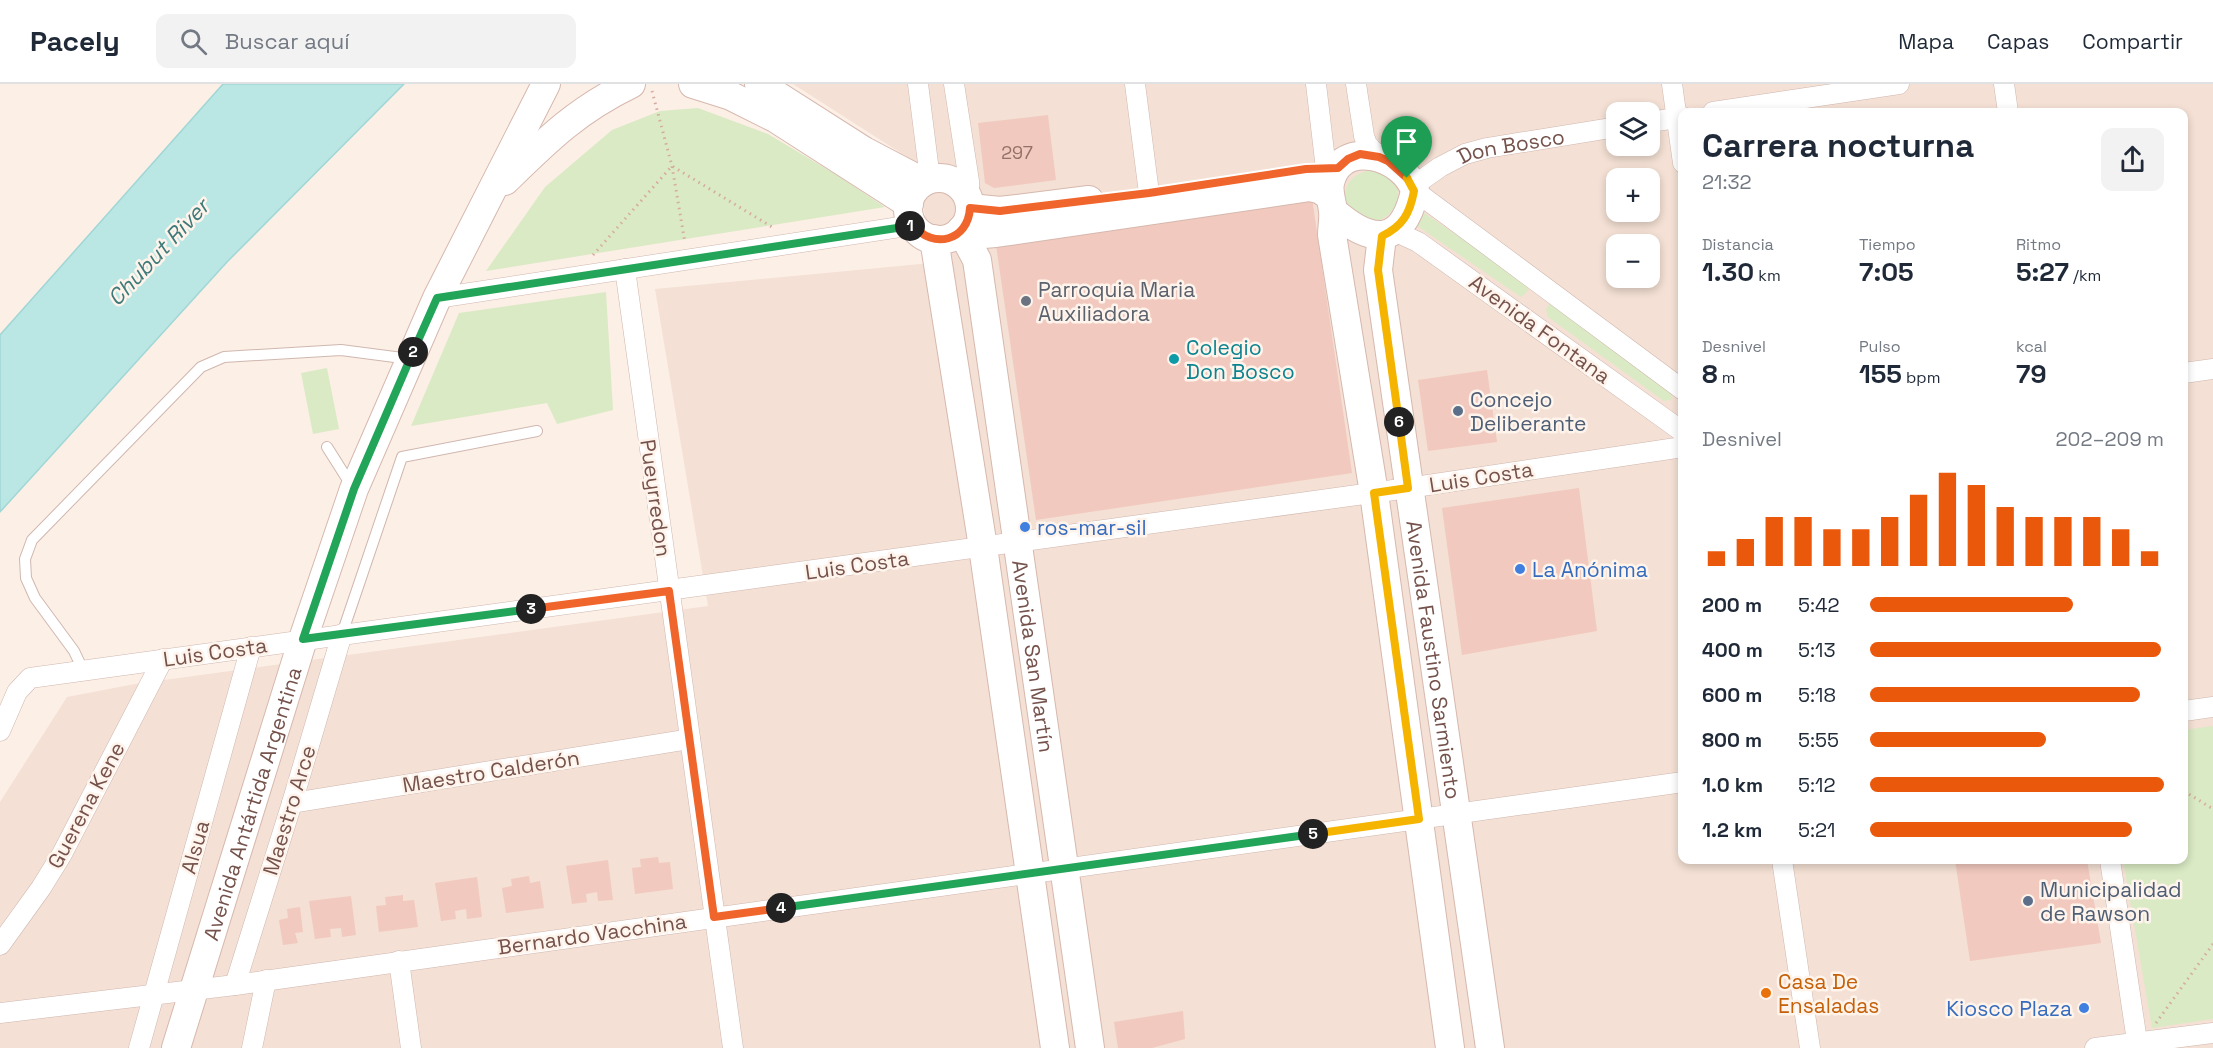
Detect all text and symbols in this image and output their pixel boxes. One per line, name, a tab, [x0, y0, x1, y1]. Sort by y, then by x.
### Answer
search box	[156, 14, 576, 68]
text: Pacely	[30, 23, 120, 59]
icon: search	[177, 25, 210, 58]
text: Buscar aquí	[225, 27, 350, 55]
text: Mapa	[1898, 28, 1954, 55]
text: Capas	[1987, 28, 2049, 55]
text: Compartir	[2082, 28, 2183, 55]
map controls	[1606, 102, 1660, 288]
button: layers	[1606, 102, 1660, 156]
pin	[1381, 116, 1432, 178]
street label: Don Bosco	[1452, 122, 1567, 169]
icon: arrive	[1390, 125, 1423, 158]
text: Carrera nocturna	[1702, 125, 1974, 167]
button: share	[2101, 128, 2164, 191]
house number: 297	[1001, 141, 1033, 164]
button: +	[1606, 168, 1660, 222]
text: 21:32	[1702, 169, 1752, 195]
water label: Chubut River	[101, 191, 217, 311]
pin: 1	[895, 211, 925, 241]
text: 1	[906, 215, 914, 236]
button: −	[1606, 234, 1660, 288]
text: Distancia	[1702, 234, 1774, 255]
text: Tiempo	[1859, 234, 1916, 255]
text: Ritmo	[2016, 234, 2061, 255]
text: 1.30	[1702, 255, 1754, 289]
text: 7:05	[1859, 255, 1914, 289]
text: 5:27	[2016, 255, 2069, 289]
text: km	[1754, 265, 1781, 286]
text: /km	[2069, 265, 2101, 286]
street label: Avenida Fontana	[1464, 269, 1616, 389]
place label: Parroquia Maria Auxiliadora	[1038, 276, 1195, 327]
marker: Parroquia Maria Auxiliadora	[1019, 294, 1033, 308]
place label: Colegio Don Bosco	[1186, 334, 1295, 385]
text: Desnivel	[1702, 336, 1766, 357]
text: Pulso	[1859, 336, 1901, 357]
text: kcal	[2016, 336, 2047, 357]
pin: 2	[398, 337, 428, 367]
text: 2	[408, 341, 418, 362]
marker: Colegio Don Bosco	[1167, 352, 1181, 366]
text: 8	[1702, 357, 1718, 391]
text: 155	[1859, 357, 1902, 391]
text: 79	[2016, 357, 2046, 391]
text: m	[1718, 367, 1735, 388]
text: bpm	[1902, 367, 1940, 388]
place label: Concejo Deliberante	[1470, 386, 1587, 437]
marker: Concejo Deliberante	[1451, 404, 1465, 418]
pin: 6	[1384, 407, 1414, 437]
text: 6	[1394, 411, 1404, 432]
text: Desnivel	[1702, 426, 1782, 452]
text: 202–209 m	[2056, 426, 2164, 452]
street label: Pueyrredon	[634, 438, 678, 558]
street label: Luis Costa	[1427, 455, 1535, 499]
place label: ros-mar-sil	[1037, 514, 1147, 541]
street label: Avenida Faustino Sarmiento	[1401, 519, 1468, 801]
marker: ros-mar-sil	[1018, 520, 1032, 534]
street label: Luis Costa	[803, 544, 911, 586]
place label: La Anónima	[1532, 556, 1648, 583]
street label: Avenida San Martín	[1007, 558, 1061, 754]
marker: La Anónima	[1513, 562, 1527, 576]
text: 200 m	[1702, 592, 1762, 618]
text: 5:42	[1798, 592, 1840, 618]
pin: 3	[516, 594, 546, 624]
text: 3	[526, 598, 536, 619]
street label: Luis Costa	[161, 631, 269, 673]
text: 400 m	[1702, 637, 1763, 663]
text: 5:13	[1798, 637, 1835, 663]
street label: Avenida Antártida Argentina	[197, 663, 307, 944]
text: 600 m	[1702, 682, 1762, 708]
text: 5:18	[1798, 682, 1836, 708]
text: 800 m	[1702, 727, 1762, 753]
text: 5:55	[1798, 727, 1839, 753]
street label: Guerena Kene	[41, 737, 131, 873]
street label: Maestro Arce	[256, 742, 322, 878]
street label: Maestro Calderón	[401, 744, 581, 798]
text: 1.0 km	[1702, 772, 1763, 798]
text: 5:12	[1798, 772, 1835, 798]
street label: Alsua	[175, 817, 215, 877]
text: 1.2 km	[1702, 817, 1762, 843]
text: 5:21	[1798, 817, 1835, 843]
pin: 5	[1298, 819, 1328, 849]
text: 5	[1308, 823, 1318, 844]
place label: Municipalidad de Rawson	[2040, 876, 2181, 927]
pin: 4	[766, 893, 796, 923]
marker: Municipalidad de Rawson	[2021, 894, 2035, 908]
text: 4	[776, 897, 786, 918]
street label: Bernardo Vacchina	[496, 907, 688, 961]
place label: Casa De Ensaladas	[1778, 968, 1879, 1019]
marker: Casa De Ensaladas	[1759, 986, 1773, 1000]
place label: Kiosco Plaza	[1946, 995, 2072, 1022]
marker: Kiosco Plaza	[2077, 1001, 2091, 1015]

